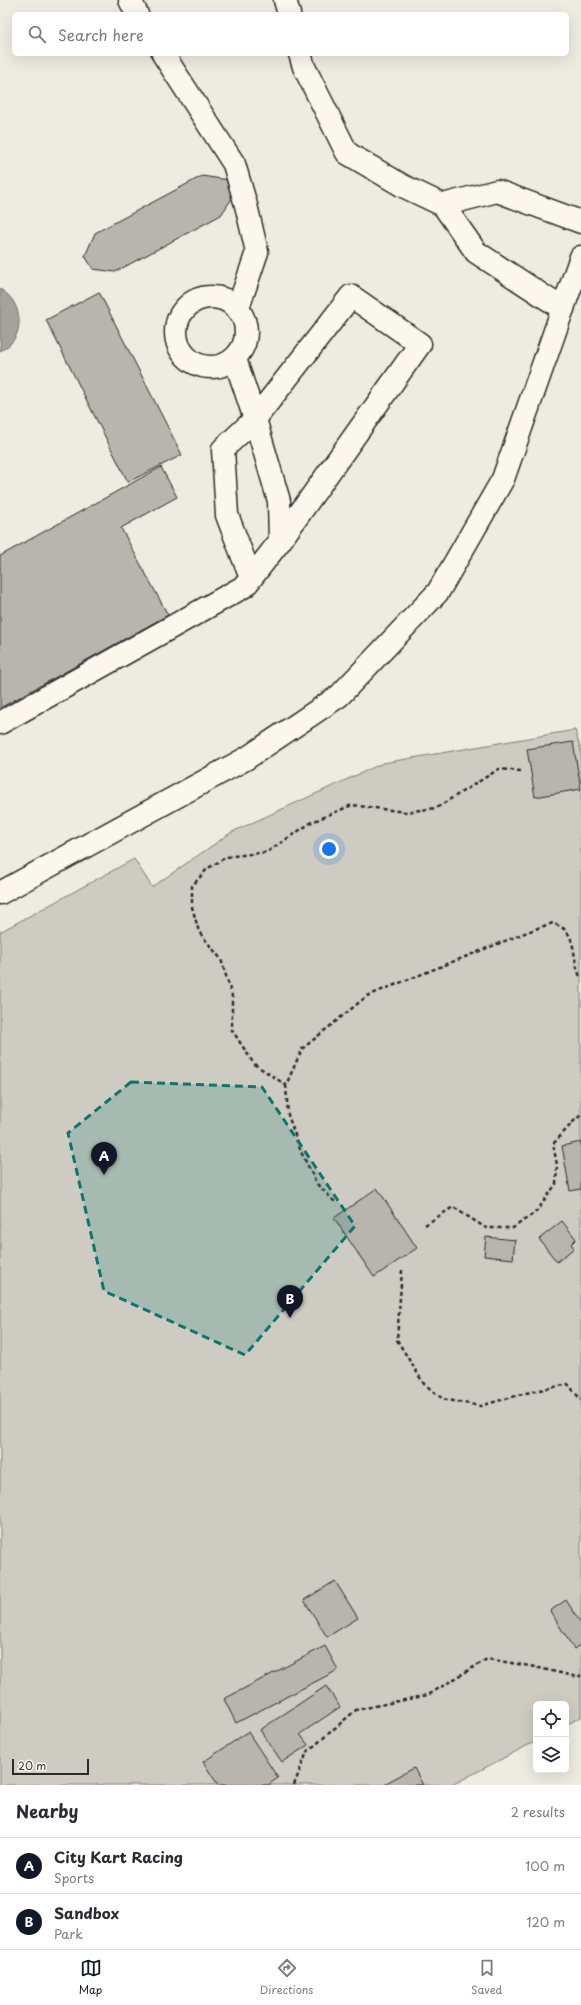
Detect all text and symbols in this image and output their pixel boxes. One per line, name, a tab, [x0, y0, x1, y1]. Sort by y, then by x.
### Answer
search box	[12, 12, 569, 56]
icon: search	[26, 23, 48, 45]
text: Search here	[58, 23, 144, 46]
your location	[319, 839, 339, 859]
pin: A	[91, 1142, 117, 1175]
pin: B	[277, 1285, 303, 1318]
map controls	[533, 1701, 569, 1773]
button: locate	[533, 1701, 569, 1737]
button: layers	[533, 1737, 569, 1773]
scale bar	[12, 1757, 89, 1776]
text: 20 m	[18, 1757, 46, 1774]
text: Nearby	[16, 1798, 78, 1824]
text: 2 results	[511, 1802, 565, 1821]
text: City Kart Racing	[54, 1845, 183, 1868]
text: A	[24, 1856, 34, 1875]
text: 100 m	[525, 1856, 565, 1875]
text: Sports	[54, 1868, 94, 1887]
text: Sandbox	[54, 1901, 119, 1924]
text: B	[25, 1912, 33, 1931]
text: 120 m	[526, 1912, 565, 1931]
text: Park	[54, 1924, 83, 1943]
tab: Map	[79, 1957, 102, 1998]
tab: Directions	[260, 1957, 313, 1998]
tab: Saved	[471, 1957, 502, 1998]

